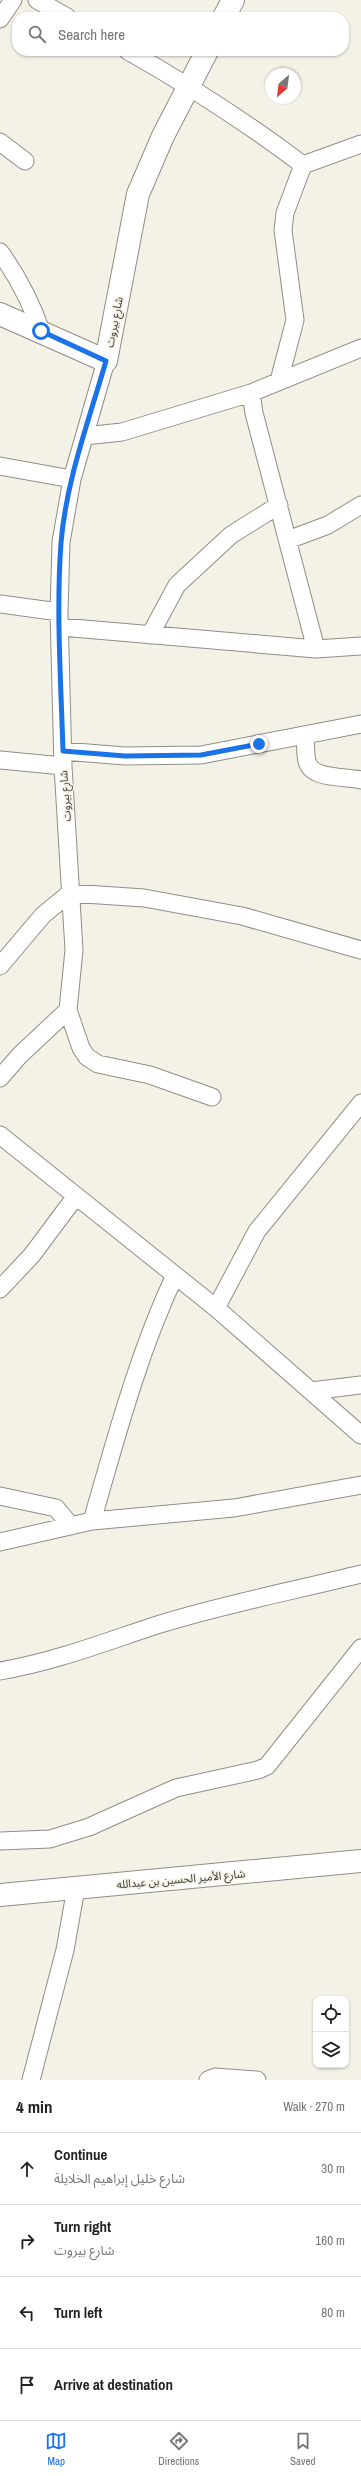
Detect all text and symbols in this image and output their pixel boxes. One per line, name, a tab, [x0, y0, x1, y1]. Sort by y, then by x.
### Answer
search box	[12, 12, 349, 56]
icon: search	[26, 23, 48, 45]
text: Search here	[58, 24, 125, 45]
north arrow	[265, 68, 301, 104]
street label: شارع بيروت	[102, 295, 127, 349]
route start	[32, 322, 50, 340]
route end	[250, 735, 268, 753]
street label: شارع بيروت	[56, 770, 75, 822]
street label: شارع الأمير الحسين بن عبدالله	[116, 1866, 246, 1893]
map controls	[313, 1996, 349, 2068]
button: locate	[313, 1996, 349, 2032]
button: layers	[313, 2032, 349, 2068]
text: 4 min	[16, 2095, 52, 2118]
text: Walk · 270 m	[283, 2098, 345, 2115]
text: Continue	[54, 2144, 107, 2165]
icon: ahead	[16, 2158, 38, 2180]
text: 30 m	[321, 2160, 345, 2177]
text: شارع خليل إبراهيم الخلايلة	[54, 2170, 185, 2187]
text: Turn right	[54, 2216, 111, 2237]
icon: right	[16, 2230, 38, 2252]
text: 160 m	[315, 2232, 345, 2249]
text: شارع بيروت	[54, 2242, 115, 2259]
icon: left	[16, 2302, 38, 2324]
text: Turn left	[54, 2302, 102, 2323]
text: 80 m	[321, 2304, 345, 2321]
icon: arrive	[16, 2374, 38, 2396]
text: Arrive at destination	[54, 2374, 173, 2395]
tab: Map	[45, 2430, 67, 2468]
tab: Directions	[158, 2430, 199, 2468]
tab: Saved	[290, 2430, 316, 2468]

